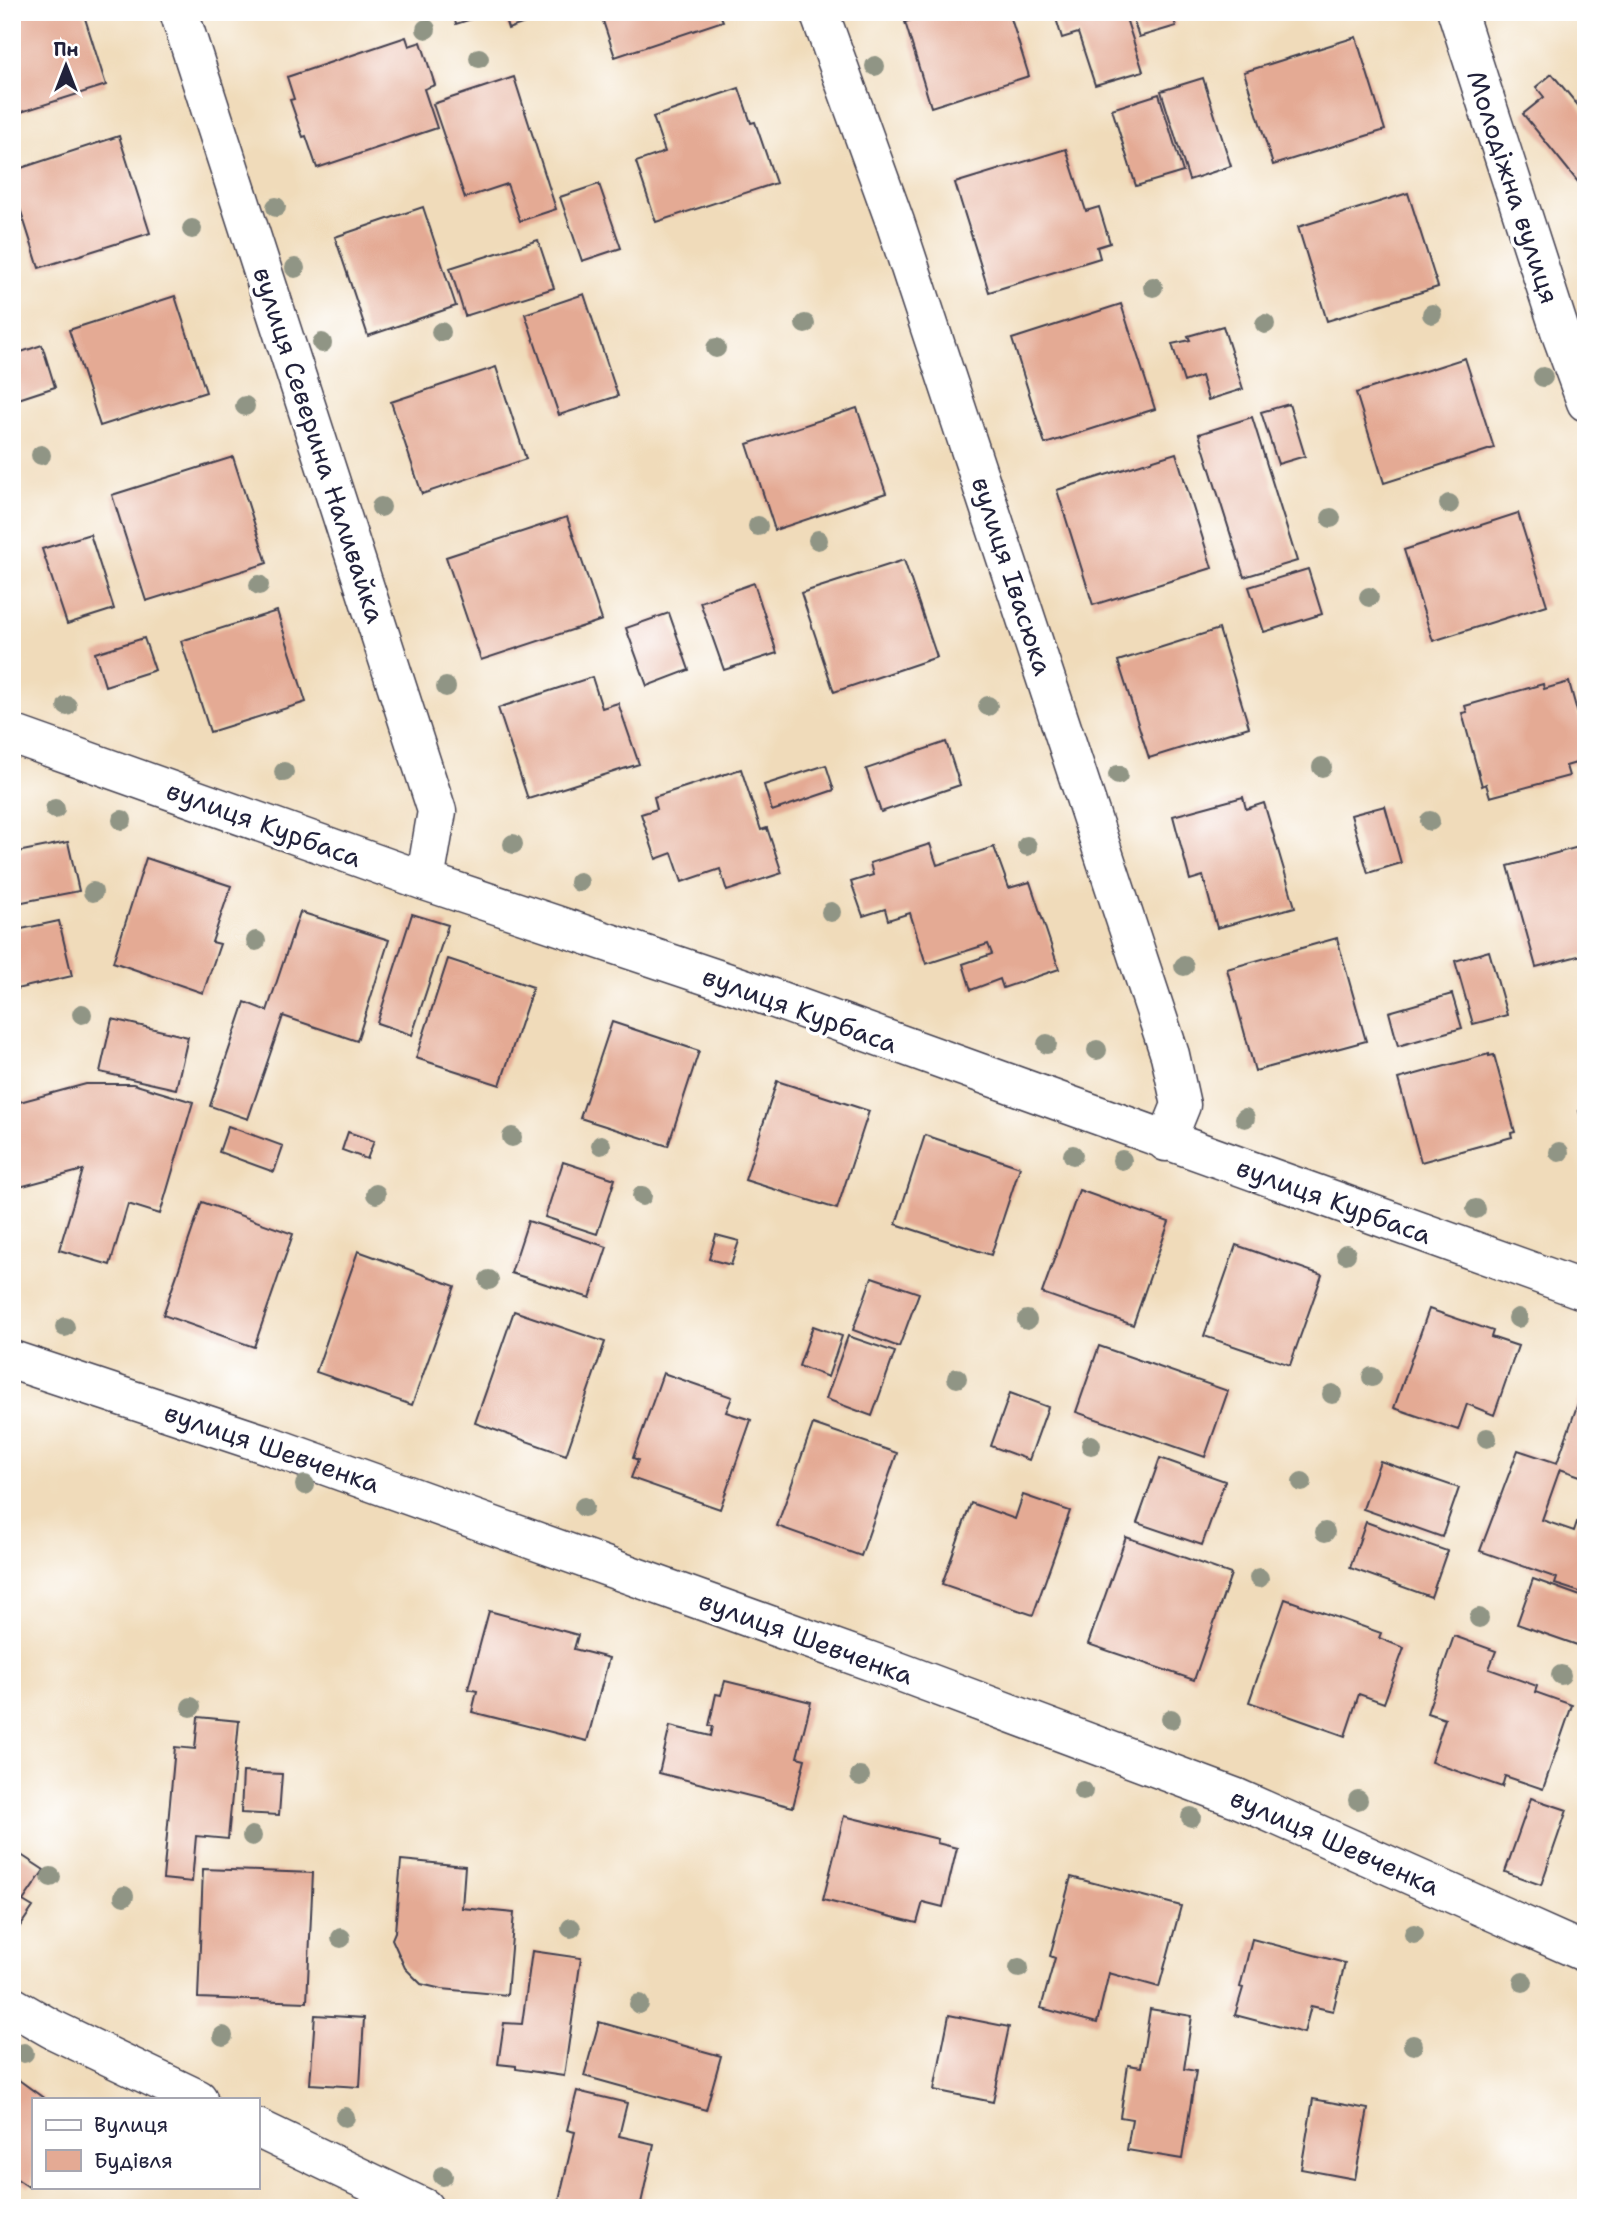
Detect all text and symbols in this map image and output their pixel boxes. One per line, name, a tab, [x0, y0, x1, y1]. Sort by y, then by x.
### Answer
north arrow	[32, 32, 102, 102]
text: Пн	[53, 37, 79, 62]
street label: Молодіжна вулиця	[1459, 66, 1568, 308]
street label: вулиця Северина Наливайка	[245, 262, 394, 627]
street label: вулиця Івасюка	[964, 472, 1061, 680]
street label: вулиця Курбаса	[162, 772, 366, 875]
street label: вулиця Курбаса	[698, 958, 902, 1061]
street label: вулиця Курбаса	[1232, 1149, 1436, 1252]
street label: вулиця Шевченка	[160, 1394, 385, 1501]
street label: вулиця Шевченка	[694, 1583, 918, 1693]
street label: вулиця Шевченка	[1225, 1780, 1445, 1903]
legend	[32, 2098, 259, 2188]
text: Вулиця	[94, 2111, 168, 2139]
text: Будівля	[94, 2147, 173, 2175]

